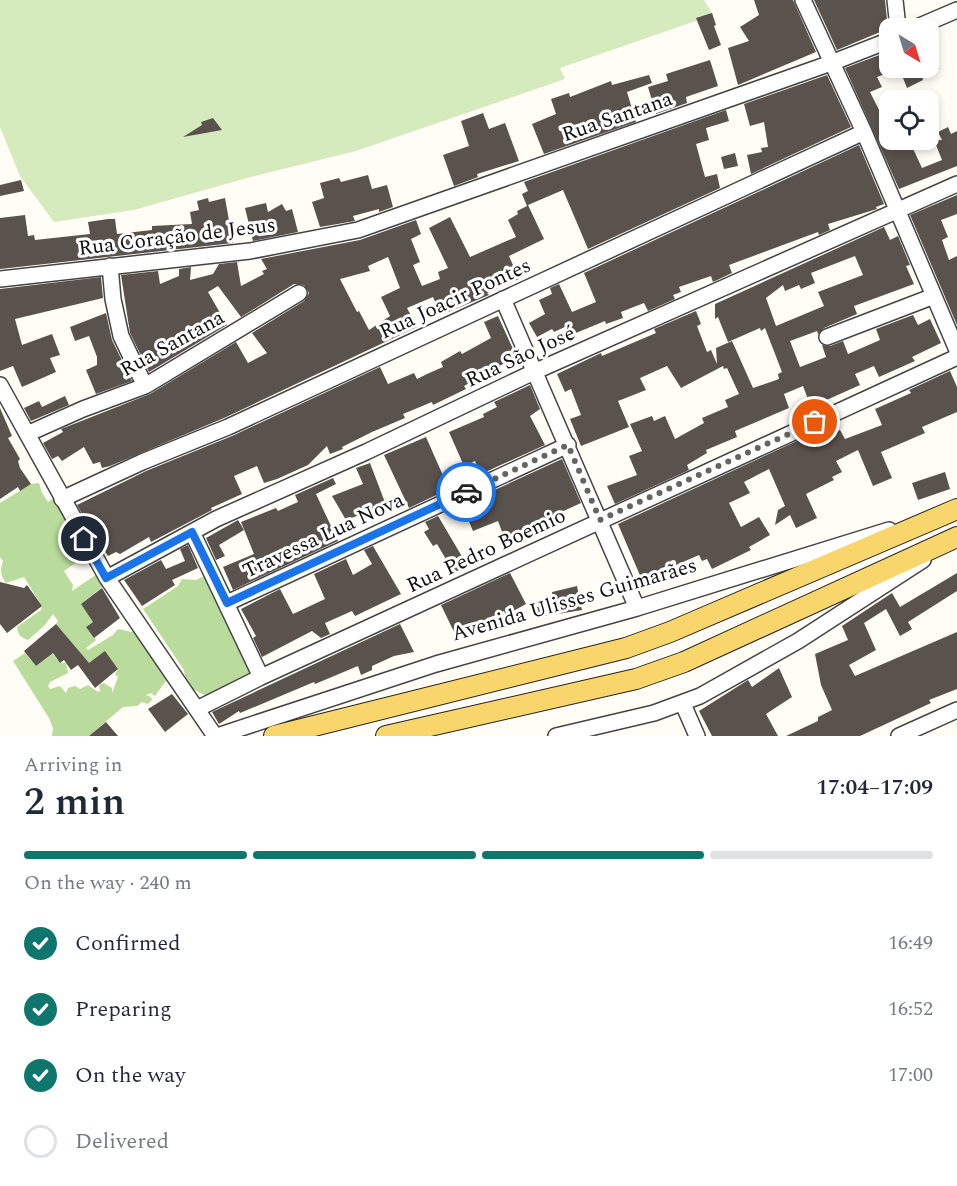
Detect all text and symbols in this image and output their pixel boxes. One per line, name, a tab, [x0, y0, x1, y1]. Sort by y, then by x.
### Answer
north arrow	[879, 18, 939, 78]
map controls	[879, 18, 939, 150]
street label: Rua Santana	[558, 83, 678, 151]
button: locate	[879, 90, 939, 150]
street label: Rua Coração de Jesus	[77, 209, 278, 265]
street label: Rua Joacir Pontes	[374, 250, 537, 348]
street label: Rua Santana	[114, 302, 231, 386]
street label: Rua São José	[460, 317, 581, 396]
pin	[789, 396, 840, 447]
icon: bag	[798, 405, 831, 438]
courier	[436, 462, 496, 522]
icon: car	[450, 476, 483, 509]
street label: Travessa Lua Nova	[237, 484, 410, 587]
street label: Rua Pedro Boemio	[401, 500, 571, 602]
pin	[58, 513, 109, 564]
icon: home	[67, 522, 100, 555]
street label: Avenida Ulisses Guimarães	[448, 550, 701, 650]
text: Arriving in	[24, 750, 122, 780]
text: 17:04–17:09	[816, 771, 933, 804]
text: 2 min	[24, 773, 125, 832]
text: On the way · 240 m	[24, 868, 192, 898]
icon: check	[24, 927, 57, 960]
text: Confirmed	[75, 927, 181, 960]
text: 16:49	[888, 928, 933, 958]
icon: check	[24, 993, 57, 1026]
text: Preparing	[75, 993, 172, 1026]
text: 16:52	[888, 994, 933, 1024]
icon: check	[24, 1059, 57, 1092]
text: On the way	[75, 1059, 186, 1092]
text: 17:00	[888, 1060, 933, 1090]
text: Delivered	[75, 1125, 169, 1158]

